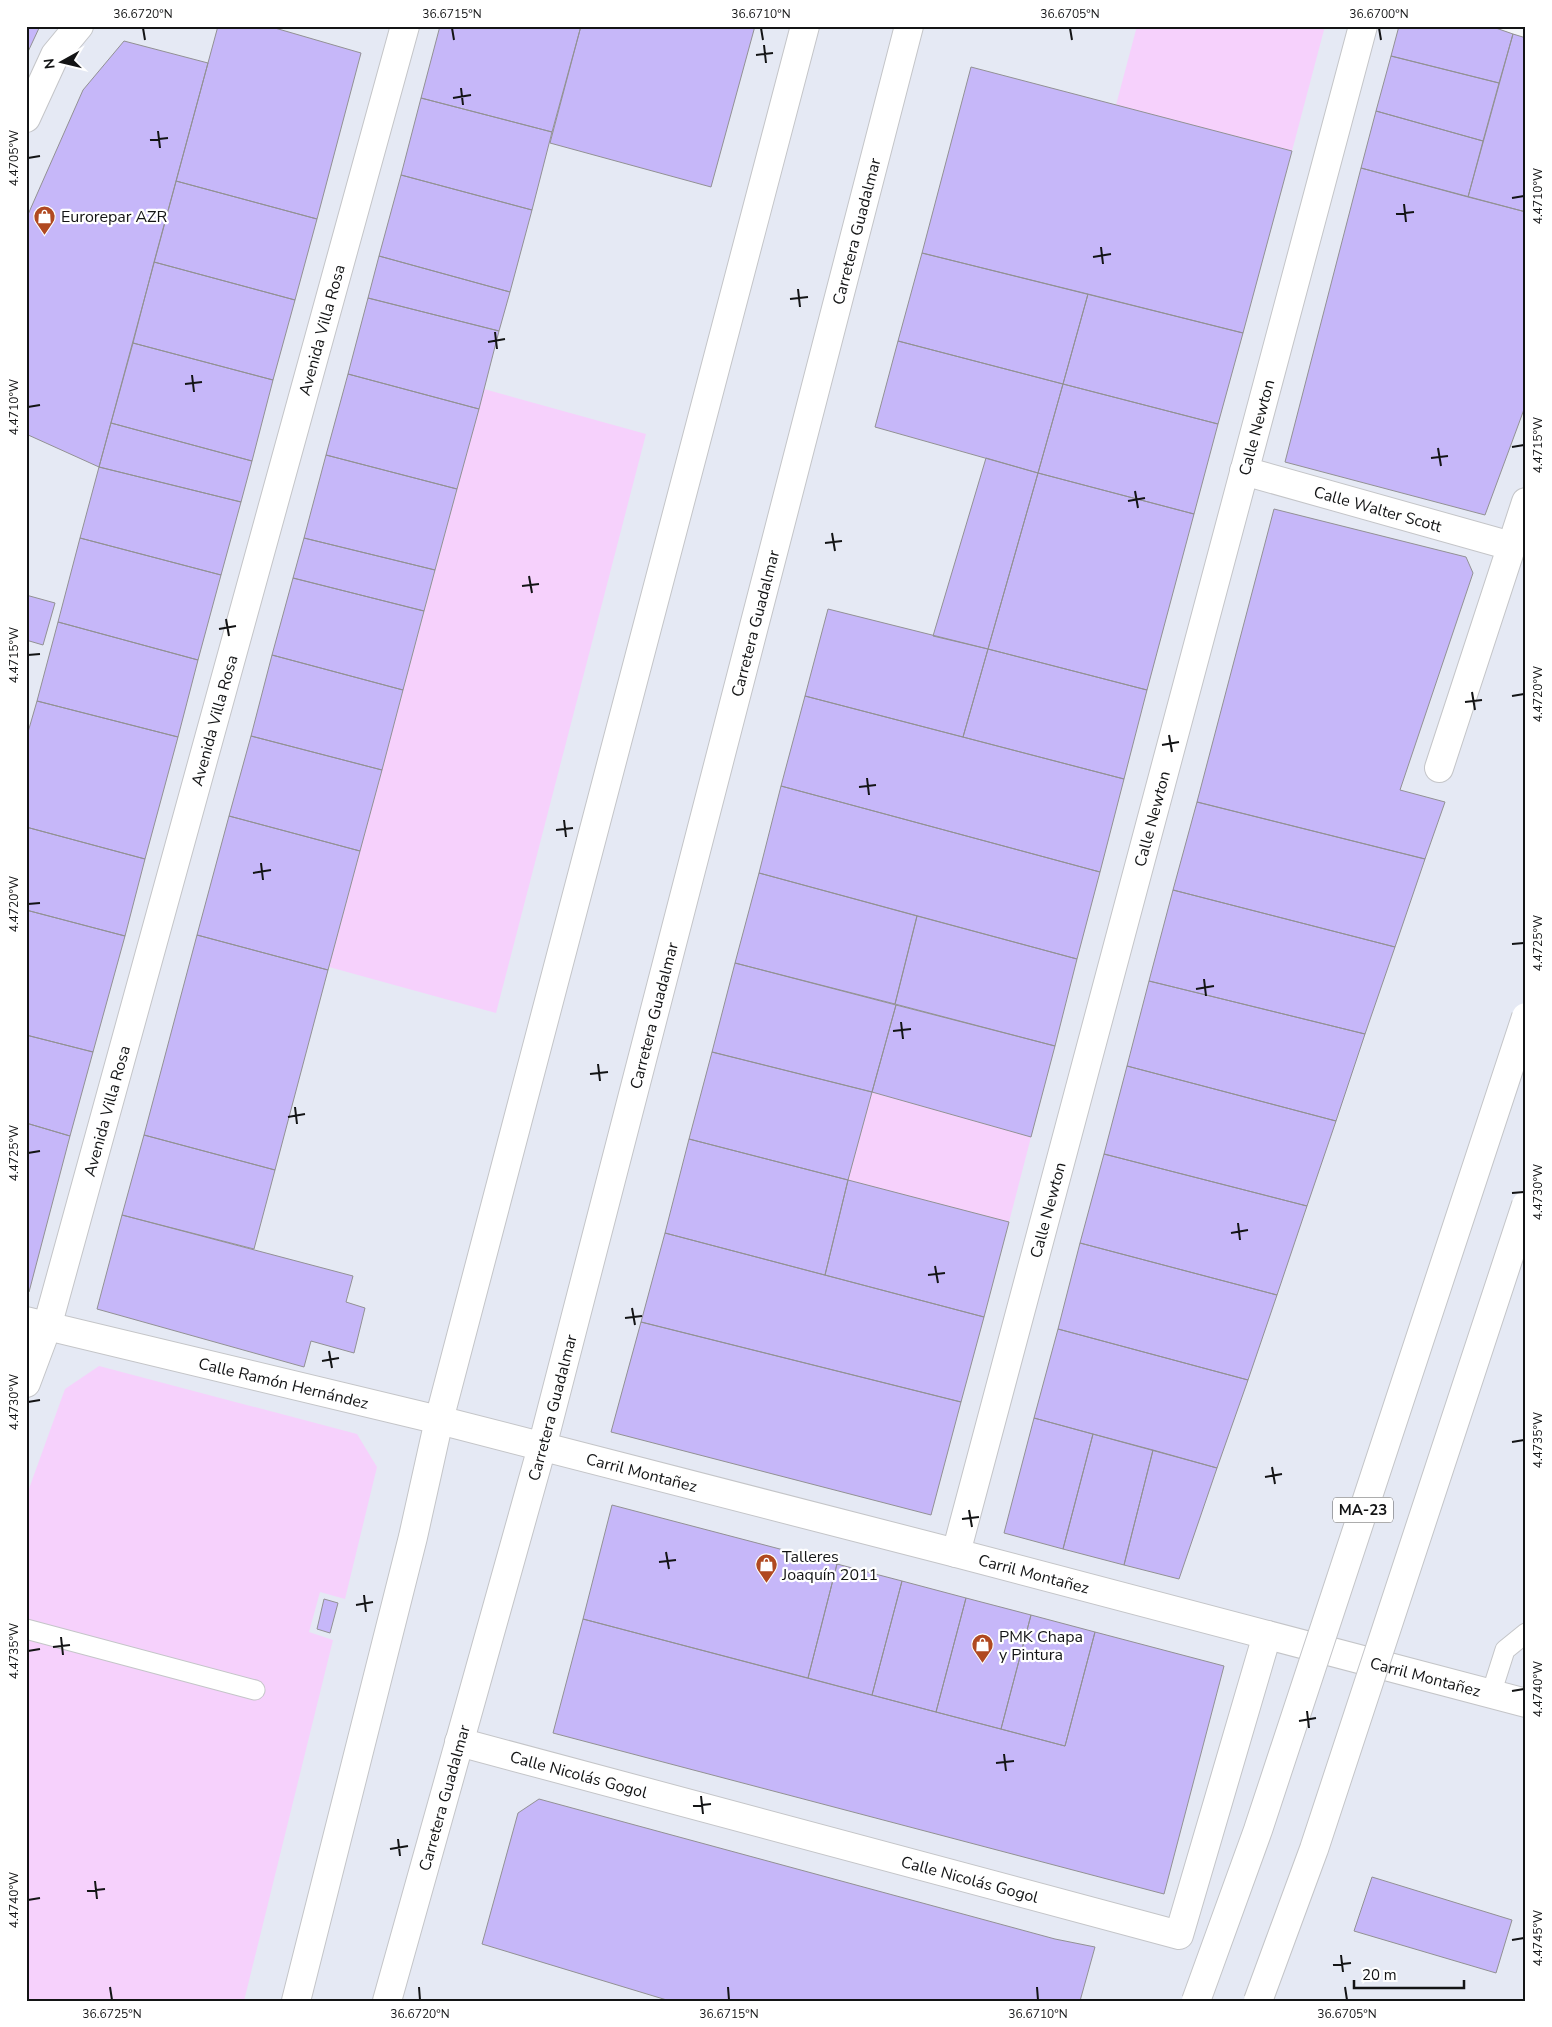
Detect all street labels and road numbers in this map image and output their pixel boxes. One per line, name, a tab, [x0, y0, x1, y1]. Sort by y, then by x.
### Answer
street label: Carretera Guadalmar	[827, 155, 887, 307]
street label: Avenida Villa Rosa	[294, 262, 351, 398]
street label: Calle Newton	[1234, 377, 1280, 478]
street label: Calle Walter Scott	[1311, 481, 1444, 538]
street label: Carretera Guadalmar	[726, 548, 785, 699]
street label: Avenida Villa Rosa	[186, 653, 243, 789]
street label: Calle Newton	[1129, 768, 1176, 869]
street label: Carretera Guadalmar	[625, 940, 684, 1091]
street label: Avenida Villa Rosa	[79, 1043, 136, 1179]
street label: Calle Newton	[1025, 1160, 1072, 1261]
street label: Carretera Guadalmar	[523, 1332, 583, 1484]
street label: Calle Ramón Hernández	[196, 1353, 371, 1415]
street label: Carril Montañez	[584, 1448, 699, 1498]
road number: MA-23	[1333, 1498, 1393, 1522]
street label: Carril Montañez	[976, 1549, 1091, 1600]
street label: Carril Montañez	[1367, 1652, 1483, 1703]
street label: Carretera Guadalmar	[414, 1722, 476, 1874]
street label: Calle Nicolás Gogol	[507, 1746, 650, 1804]
street label: Calle Nicolás Gogol	[899, 1851, 1041, 1909]

